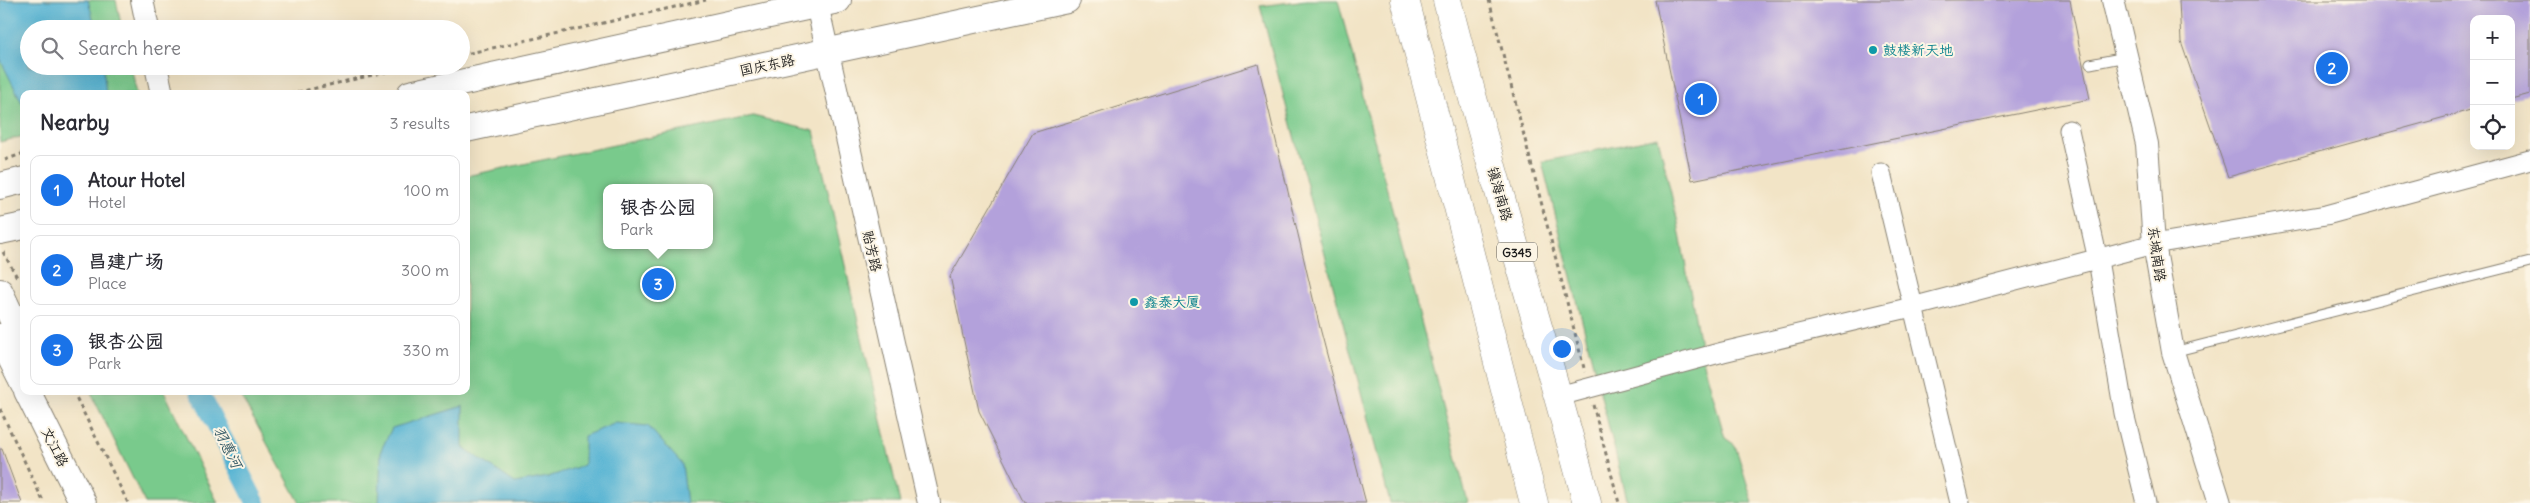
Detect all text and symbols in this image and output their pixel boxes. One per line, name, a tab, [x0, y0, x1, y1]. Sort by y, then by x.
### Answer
map controls	[2470, 15, 2515, 150]
button: +	[2470, 15, 2515, 60]
search box	[20, 20, 470, 75]
icon: search	[38, 34, 66, 62]
text: Search here	[78, 36, 181, 60]
place label: 鼓楼新天地	[1883, 41, 1953, 59]
marker: 鼓楼新天地	[1867, 44, 1879, 56]
pin: 2	[2316, 49, 2348, 87]
street label: 国庆东路	[738, 50, 796, 80]
button: −	[2470, 60, 2515, 105]
pin: 1	[1685, 80, 1717, 118]
button: locate	[2470, 105, 2515, 150]
text: Nearby	[40, 109, 110, 136]
text: 3 results	[390, 113, 450, 133]
street label: 镇海南路	[1484, 165, 1516, 223]
text: Atour Hotel	[88, 168, 185, 192]
text: 1	[54, 180, 60, 200]
text: 100 m	[404, 180, 449, 200]
popup	[603, 184, 713, 249]
text: Hotel	[88, 192, 126, 212]
text: 银杏公园	[620, 195, 696, 219]
text: Park	[620, 219, 653, 239]
street label: 东城南路	[2144, 225, 2170, 283]
street label: 贻芳路	[859, 229, 885, 273]
road number: G345	[1497, 242, 1537, 262]
text: 昌建广场	[88, 249, 164, 273]
text: 2	[53, 260, 61, 280]
text: 300 m	[401, 260, 449, 280]
pin: 3	[642, 265, 674, 303]
text: Place	[88, 273, 127, 293]
place label: 鑫泰大厦	[1144, 293, 1200, 311]
marker: 鑫泰大厦	[1128, 296, 1140, 308]
text: 银杏公园	[88, 329, 164, 353]
your location	[1549, 336, 1575, 362]
text: 3	[52, 340, 62, 360]
text: 330 m	[402, 340, 449, 360]
text: Park	[88, 353, 121, 373]
water label: 羽惠河	[209, 423, 248, 474]
street label: 文江路	[37, 424, 73, 470]

